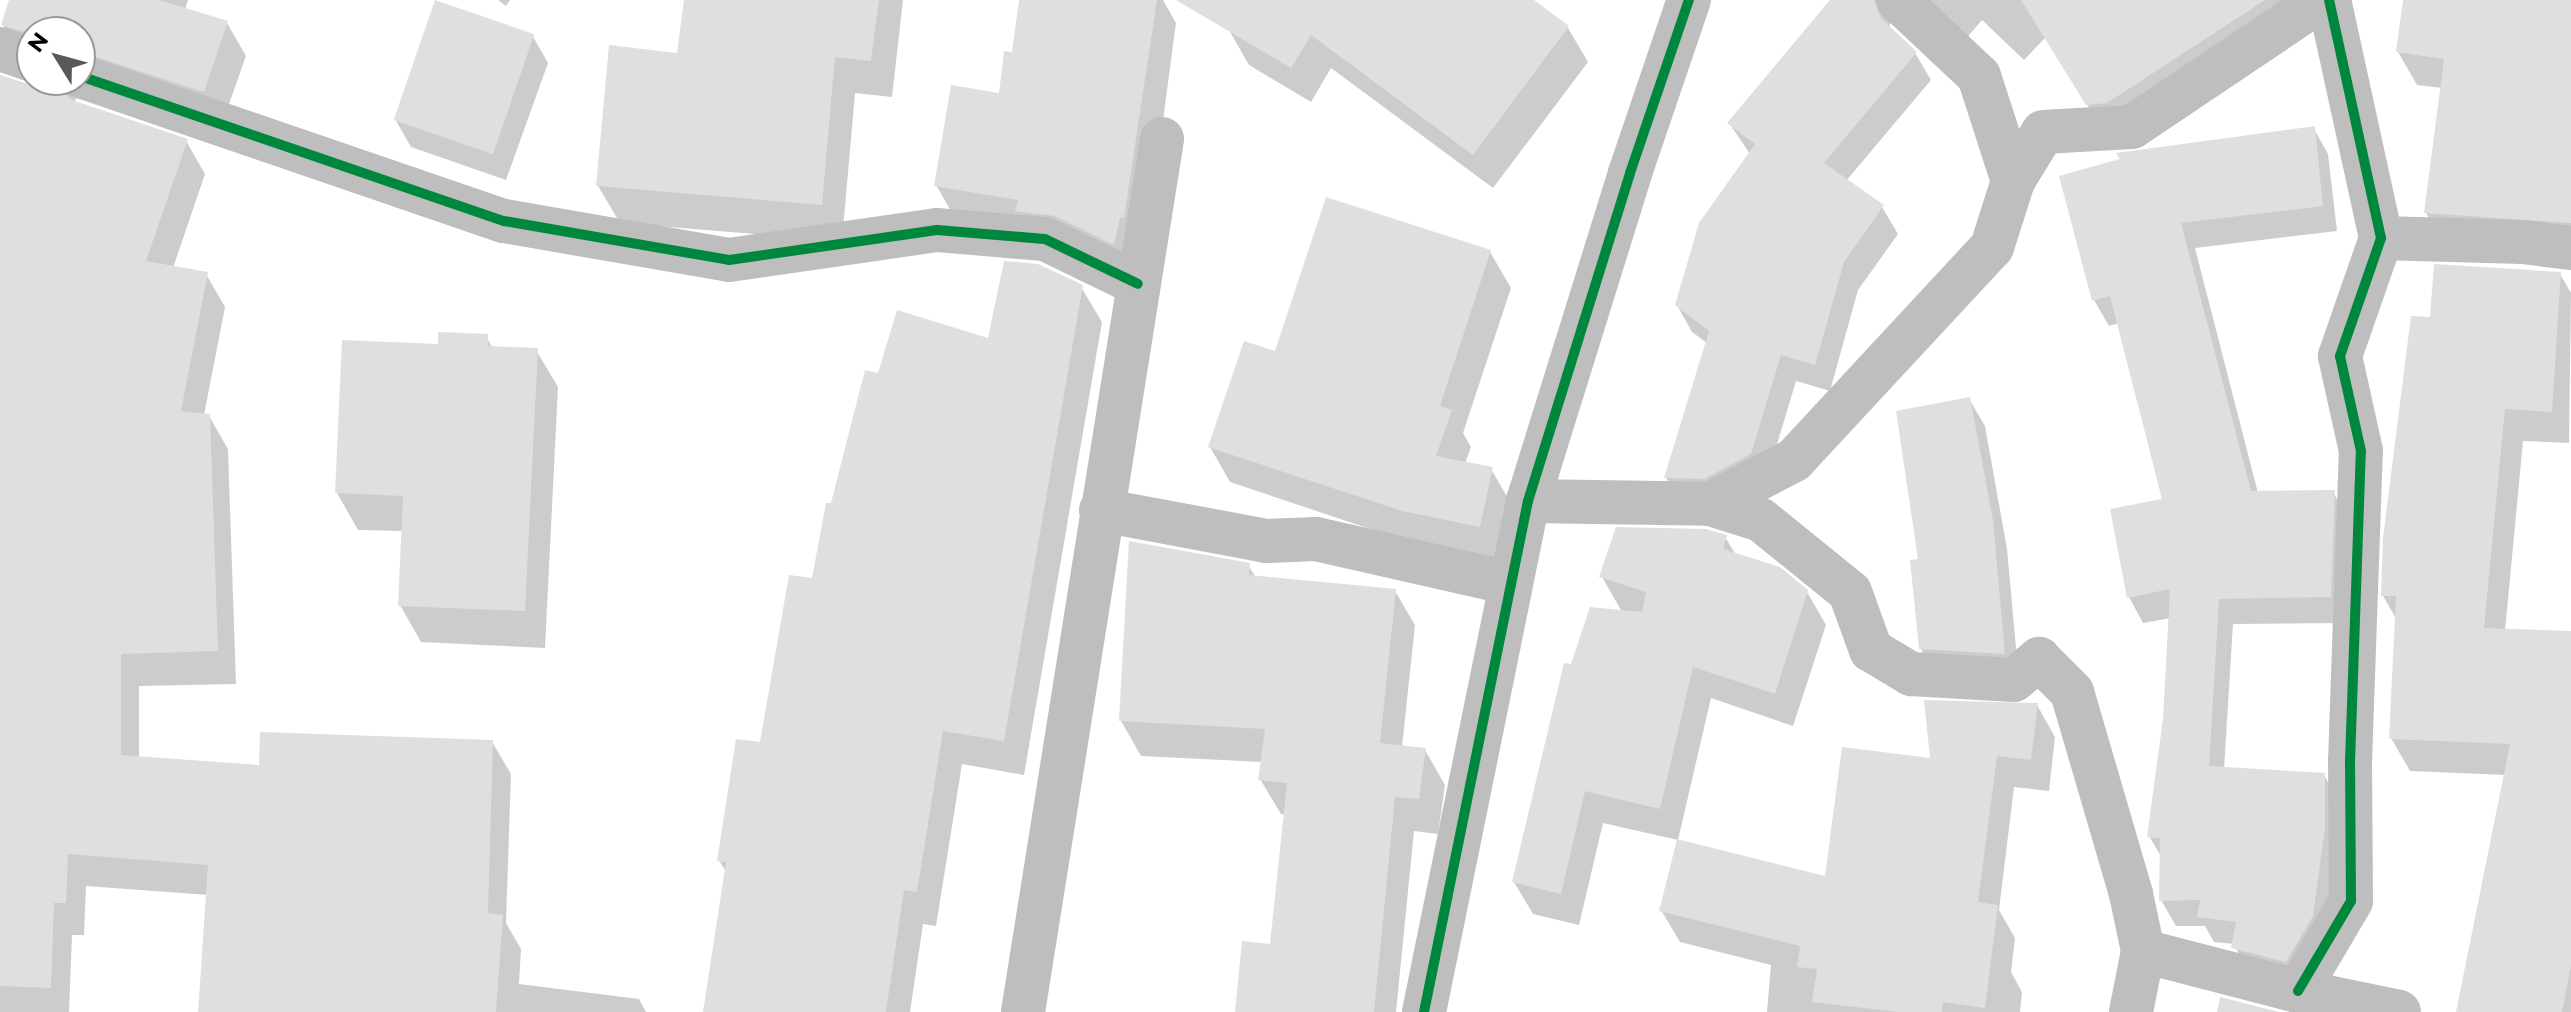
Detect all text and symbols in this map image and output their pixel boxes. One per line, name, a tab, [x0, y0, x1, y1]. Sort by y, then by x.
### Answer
north arrow	[16, 16, 96, 96]
text: N	[22, 27, 54, 58]

